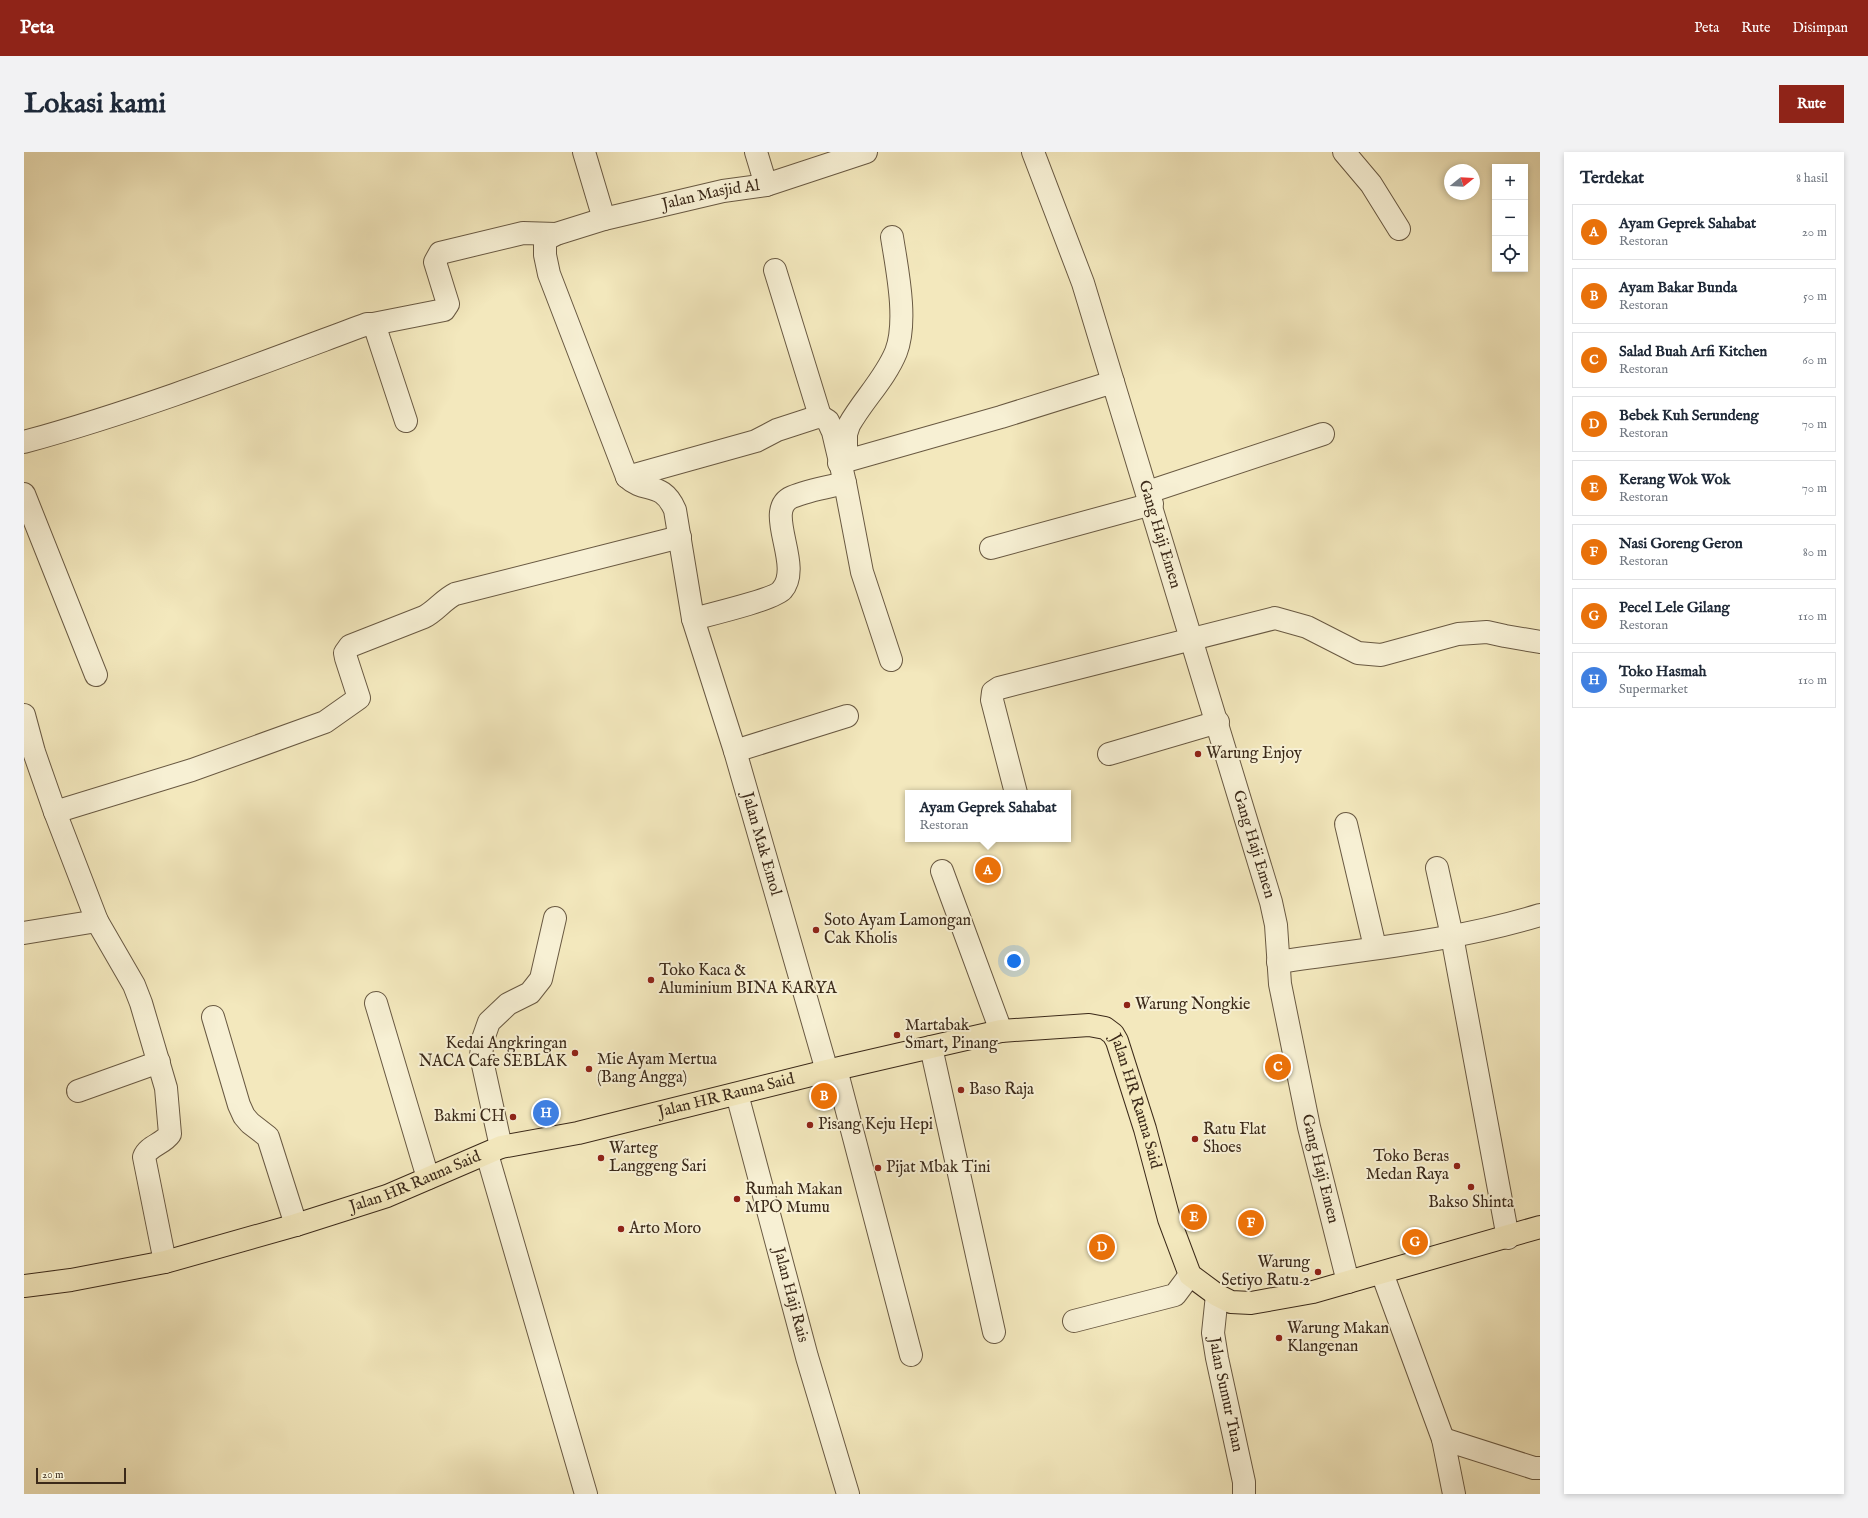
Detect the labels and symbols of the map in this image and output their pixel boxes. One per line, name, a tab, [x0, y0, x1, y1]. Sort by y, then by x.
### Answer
north arrow	[1444, 164, 1480, 200]
street label: Jalan Masjid Al	[658, 176, 762, 215]
street label: Gang Haji Emen	[1133, 478, 1185, 591]
place label: Warung Enjoy	[1206, 744, 1302, 764]
marker: Warung Enjoy	[1193, 749, 1203, 759]
street label: Jalan Mak Emol	[736, 788, 785, 899]
street label: Gang Haji Emen	[1228, 788, 1279, 901]
pin: A	[975, 855, 1001, 885]
place label: Soto Ayam Lamongan Cak Kholis	[824, 911, 972, 949]
marker: Soto Ayam Lamongan Cak Kholis	[811, 925, 821, 935]
your location	[1004, 951, 1024, 971]
place label: Toko Kaca & Aluminium BINA KARYA	[658, 961, 838, 999]
marker: Toko Kaca & Aluminium BINA KARYA	[646, 975, 656, 985]
place label: Warung Nongkie	[1135, 995, 1250, 1015]
marker: Warung Nongkie	[1122, 1000, 1132, 1010]
place label: Martabak Smart, Pinang	[905, 1016, 998, 1054]
street label: Jalan HR Rauna Said	[1104, 1028, 1165, 1171]
marker: Martabak Smart, Pinang	[892, 1030, 902, 1040]
place label: Kedai Angkringan NACA Cafe SEBLAK	[419, 1034, 567, 1072]
marker: Kedai Angkringan NACA Cafe SEBLAK	[570, 1048, 580, 1058]
place label: Mie Ayam Mertua (Bang Angga)	[597, 1050, 717, 1088]
pin: C	[1265, 1052, 1291, 1082]
marker: Mie Ayam Mertua (Bang Angga)	[584, 1064, 594, 1074]
street label: Jalan HR Rauna Said	[654, 1069, 797, 1123]
place label: Baso Raja	[969, 1080, 1034, 1100]
pin: B	[811, 1081, 837, 1111]
marker: Baso Raja	[956, 1085, 966, 1095]
pin: H	[533, 1098, 559, 1128]
place label: Bakmi CH	[434, 1107, 505, 1127]
marker: Bakmi CH	[508, 1112, 518, 1122]
street label: Gang Haji Emen	[1297, 1113, 1343, 1226]
place label: Pisang Keju Hepi	[818, 1115, 933, 1135]
marker: Pisang Keju Hepi	[805, 1120, 815, 1130]
place label: Ratu Flat Shoes	[1203, 1120, 1267, 1158]
marker: Ratu Flat Shoes	[1190, 1134, 1200, 1144]
place label: Warteg Langgeng Sari	[609, 1139, 706, 1177]
street label: Jalan HR Rauna Said	[345, 1147, 484, 1218]
place label: Toko Beras Medan Raya	[1366, 1147, 1449, 1185]
marker: Warteg Langgeng Sari	[596, 1153, 606, 1163]
place label: Pijat Mbak Tini	[886, 1158, 990, 1178]
marker: Toko Beras Medan Raya	[1452, 1161, 1462, 1171]
marker: Pijat Mbak Tini	[873, 1163, 883, 1173]
place label: Rumah Makan MPO Mumu	[745, 1180, 843, 1218]
marker: Bakso Shinta	[1466, 1182, 1476, 1192]
place label: Bakso Shinta	[1428, 1193, 1514, 1213]
marker: Rumah Makan MPO Mumu	[732, 1194, 742, 1204]
pin: E	[1181, 1202, 1207, 1232]
pin: F	[1238, 1208, 1264, 1238]
place label: Arto Moro	[628, 1219, 702, 1239]
marker: Arto Moro	[616, 1224, 626, 1234]
pin: G	[1402, 1227, 1428, 1257]
pin: D	[1089, 1232, 1115, 1262]
street label: Jalan Haji Rais	[768, 1243, 813, 1345]
place label: Warung Setiyo Ratu 2	[1221, 1253, 1310, 1291]
marker: Warung Setiyo Ratu 2	[1313, 1267, 1323, 1277]
place label: Warung Makan Klangenan	[1287, 1319, 1389, 1357]
marker: Warung Makan Klangenan	[1274, 1333, 1284, 1343]
street label: Jalan Sumur Tuan	[1203, 1334, 1247, 1454]
scale bar	[36, 1466, 126, 1485]

